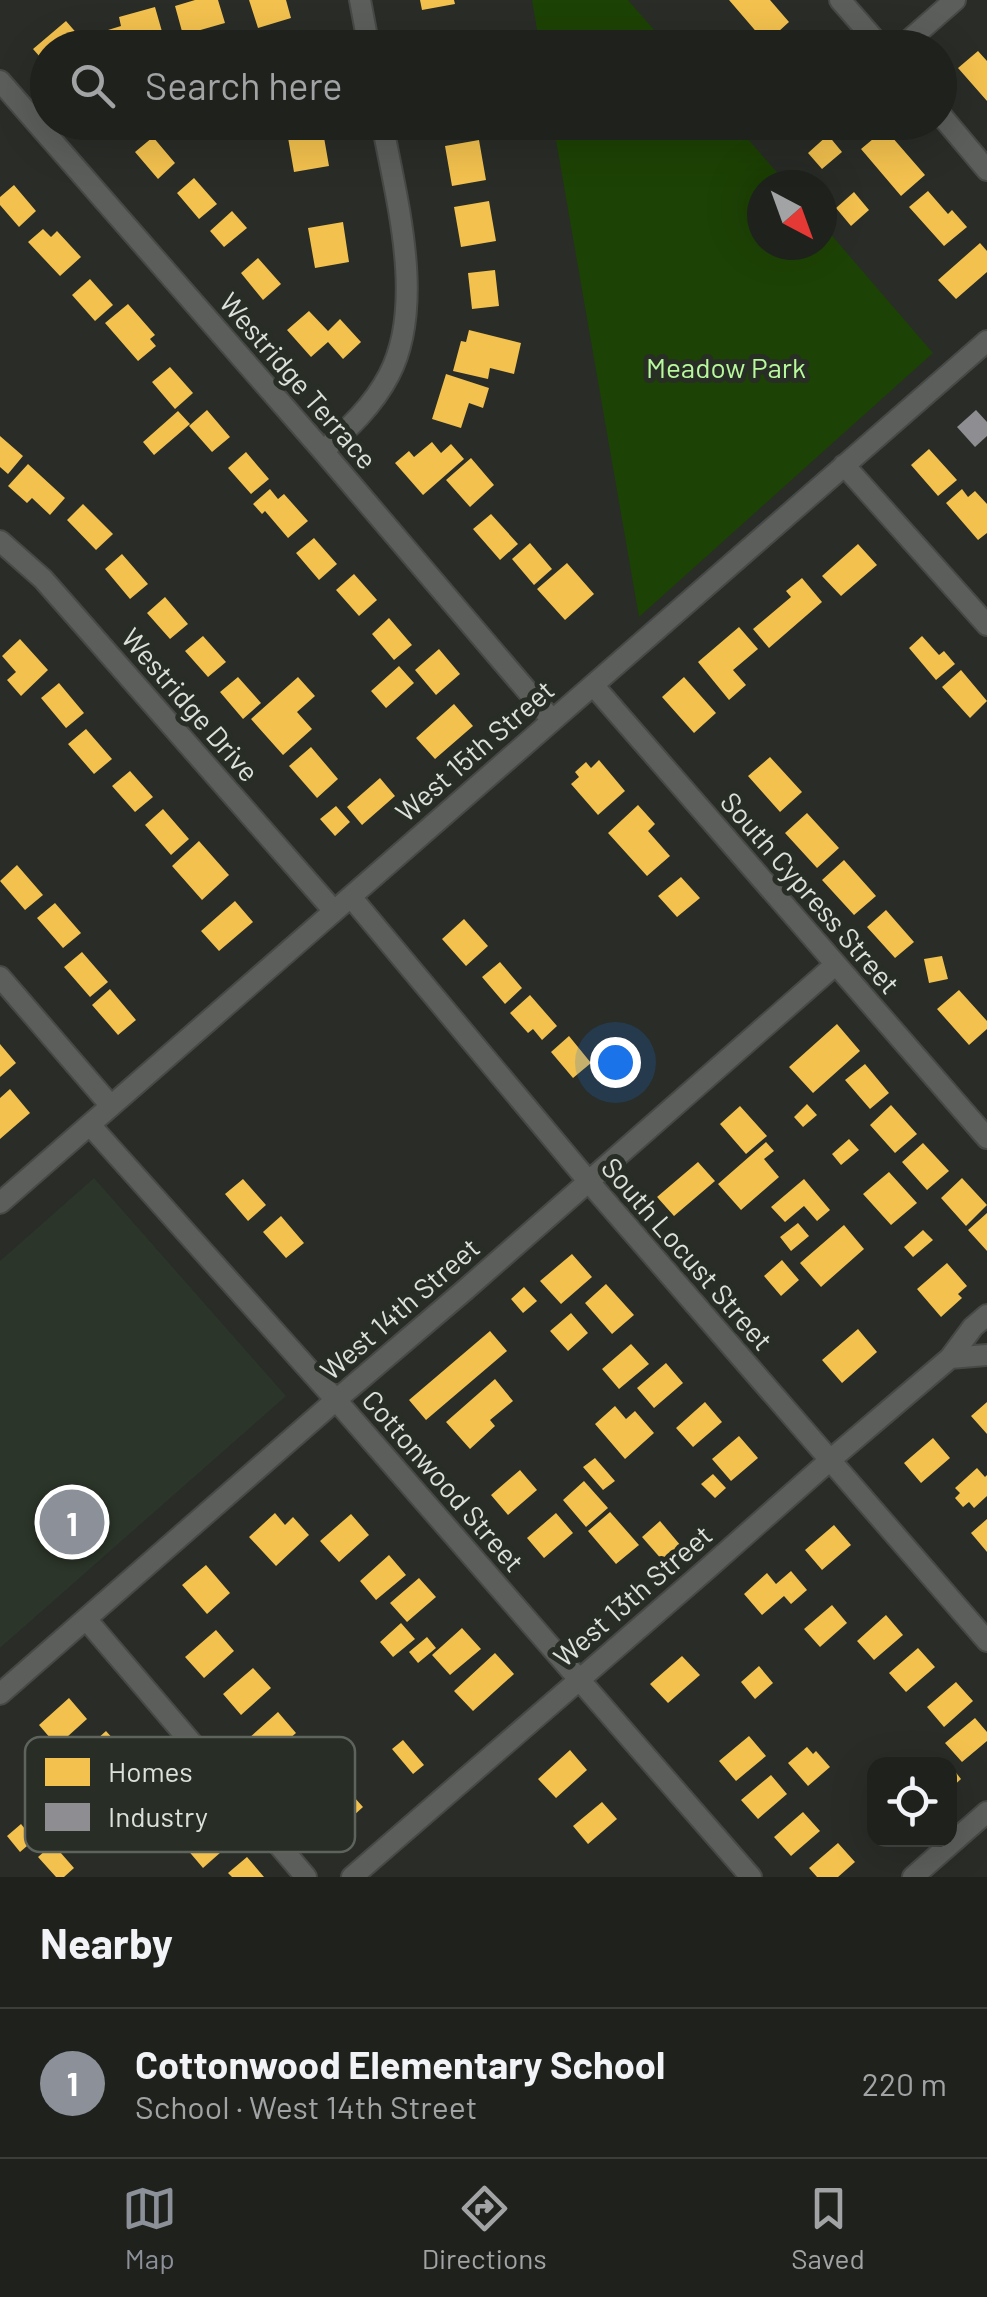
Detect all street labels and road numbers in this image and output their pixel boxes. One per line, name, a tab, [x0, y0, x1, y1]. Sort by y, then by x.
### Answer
street label: Westridge Terrace	[213, 285, 385, 475]
street label: Westridge Drive	[115, 621, 267, 788]
street label: West 15th Street	[388, 672, 560, 828]
street label: South Cypress Street	[714, 785, 908, 1000]
street label: South Locust Street	[595, 1150, 781, 1357]
street label: West 14th Street	[313, 1230, 486, 1387]
street label: Cottonwood Street	[356, 1383, 532, 1578]
street label: West 13th Street	[546, 1517, 718, 1673]

